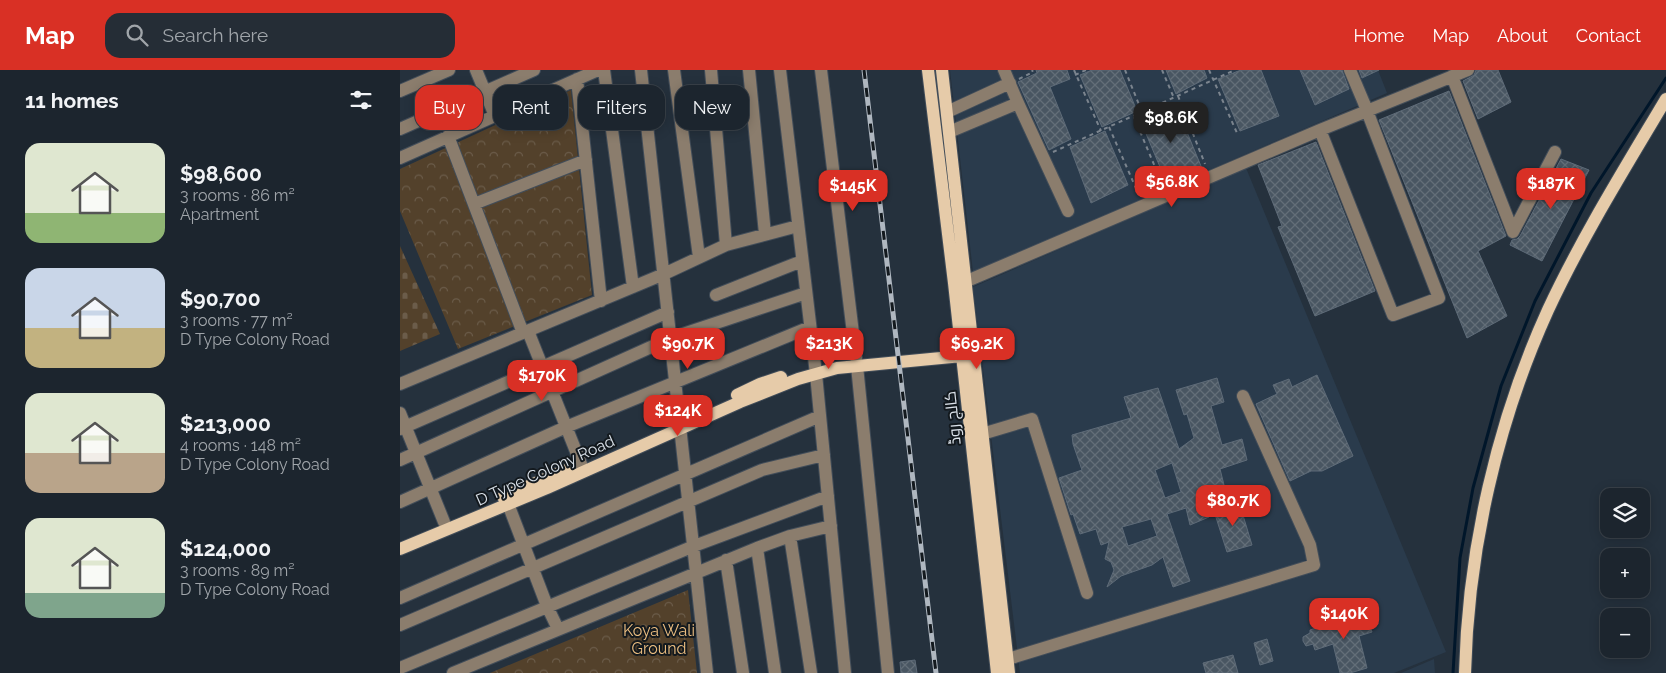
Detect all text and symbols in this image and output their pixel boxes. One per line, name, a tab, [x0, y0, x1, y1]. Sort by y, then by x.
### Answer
search box	[105, 13, 455, 58]
text: Map	[25, 21, 75, 50]
icon: search	[123, 21, 151, 49]
text: Search here	[163, 24, 268, 46]
text: Home	[1353, 25, 1404, 46]
text: Map	[1432, 25, 1469, 46]
text: About	[1497, 25, 1548, 46]
text: Contact	[1576, 25, 1641, 46]
chip: Buy	[415, 85, 483, 130]
chip: Rent	[493, 85, 568, 130]
chip: Filters	[578, 85, 665, 130]
chip: New	[675, 85, 749, 130]
icon: filters	[347, 86, 375, 114]
text: 11 homes	[25, 88, 119, 113]
pin: $98.6K	[1130, 102, 1212, 144]
text: $98.6K	[1144, 108, 1198, 127]
text: $98,600	[180, 161, 262, 186]
icon: home	[65, 163, 125, 223]
pin: $56.8K	[1131, 166, 1213, 208]
pin: $187K	[1516, 168, 1586, 210]
pin: $145K	[818, 170, 888, 212]
text: $56.8K	[1146, 172, 1198, 191]
text: $187K	[1527, 174, 1575, 193]
text: $145K	[830, 176, 876, 195]
text: 3 rooms · 86 m²	[180, 186, 295, 205]
text: Apartment	[180, 205, 259, 224]
text: $90,700	[180, 286, 261, 311]
icon: home	[65, 288, 125, 348]
text: 3 rooms · 77 m²	[180, 311, 293, 330]
pin: $90.7K	[647, 328, 729, 370]
pin: $213K	[794, 328, 864, 370]
pin: $69.2K	[936, 328, 1018, 370]
text: D Type Colony Road	[180, 330, 330, 349]
text: $90.7K	[662, 334, 714, 353]
text: $213K	[806, 334, 852, 353]
text: $69.2K	[951, 334, 1003, 353]
pin: $170K	[507, 360, 577, 402]
text: $170K	[518, 366, 566, 385]
street label: کالج روڈ	[940, 390, 967, 446]
pin: $124K	[643, 394, 713, 437]
text: $124K	[655, 401, 701, 420]
text: $213,000	[180, 411, 271, 436]
icon: home	[65, 413, 125, 473]
street label: D Type Colony Road	[473, 431, 618, 510]
text: 4 rooms · 148 m²	[180, 436, 301, 455]
text: D Type Colony Road	[180, 455, 330, 474]
pin: $80.7K	[1192, 484, 1274, 527]
map controls	[1600, 488, 1650, 658]
button: layers	[1600, 488, 1650, 538]
text: $80.7K	[1207, 491, 1259, 510]
text: $124,000	[180, 536, 271, 561]
icon: home	[65, 538, 125, 598]
button: +	[1600, 548, 1650, 598]
text: 3 rooms · 89 m²	[180, 561, 295, 580]
text: D Type Colony Road	[180, 580, 330, 599]
pin: $140K	[1309, 598, 1379, 640]
text: $140K	[1320, 604, 1368, 623]
button: −	[1600, 608, 1650, 658]
park label: Koya Wali Ground	[623, 621, 695, 658]

